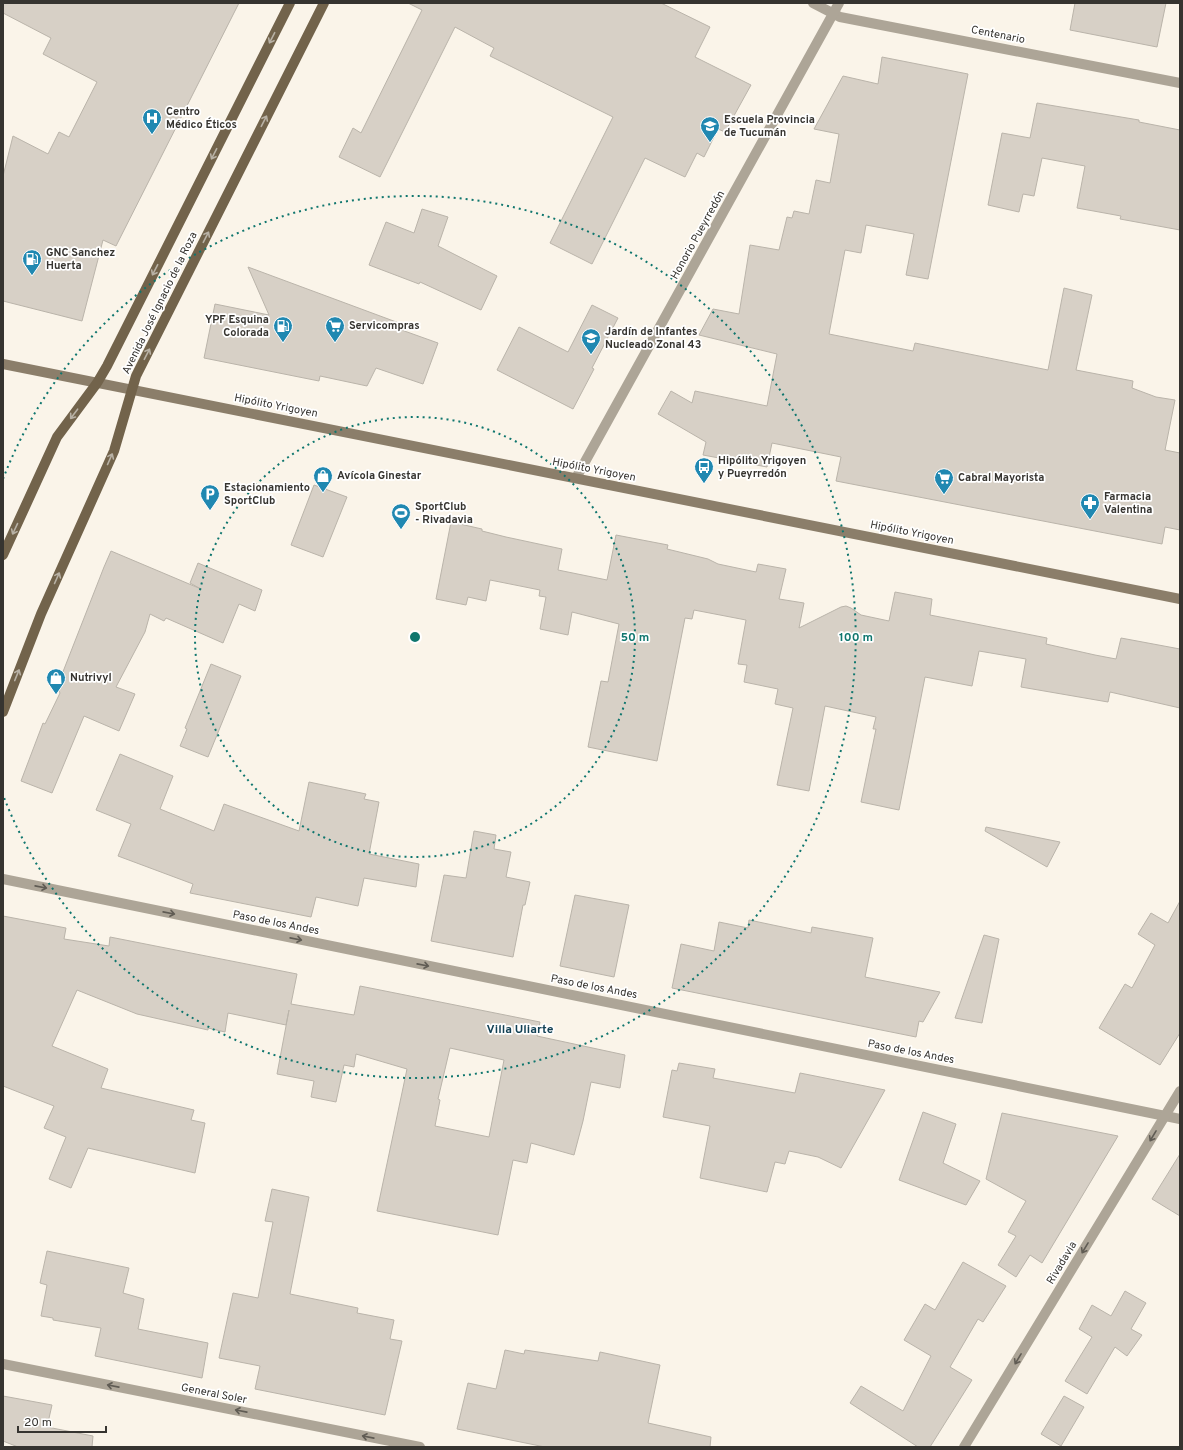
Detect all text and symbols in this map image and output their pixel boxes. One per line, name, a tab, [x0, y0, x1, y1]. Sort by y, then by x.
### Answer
street label: Centenario	[970, 23, 1026, 47]
one-way arrow	[268, 32, 275, 44]
place label: Centro Médico Éticos	[166, 105, 237, 132]
hospital icon: Centro Médico Éticos	[141, 107, 163, 135]
place label: Escuela Provincia de Tucumán	[724, 113, 815, 140]
school or university icon: Escuela Provincia de Tucumán	[699, 115, 721, 143]
one-way arrow	[261, 116, 268, 128]
one-way arrow	[210, 148, 217, 160]
street label: Honorio Pueyrredón	[668, 188, 728, 282]
street label: Avenida José Ignacio de la Roza	[119, 229, 201, 376]
one-way arrow	[202, 232, 210, 244]
place label: GNC Sanchez Huerta	[46, 246, 115, 273]
fuel station icon: GNC Sanchez Huerta	[21, 248, 43, 276]
one-way arrow	[151, 264, 158, 276]
place label: YPF Esquina Colorada	[205, 313, 269, 340]
fuel station icon: YPF Esquina Colorada	[272, 315, 294, 343]
supermarket icon: Servicompras	[324, 315, 346, 343]
place label: Servicompras	[349, 319, 420, 333]
place label: Jardín de Infantes Nucleado Zonal 43	[605, 325, 701, 352]
school or university icon: Jardín de Infantes Nucleado Zonal 43	[580, 327, 602, 355]
one-way arrow	[144, 348, 151, 360]
street label: Hipólito Yrigoyen	[233, 391, 319, 421]
one-way arrow	[70, 408, 78, 419]
one-way arrow	[107, 454, 114, 466]
place label: Hipólito Yrigoyen y Pueyrredón	[718, 454, 806, 481]
street label: Hipólito Yrigoyen	[551, 455, 637, 485]
bus stop icon: Hipólito Yrigoyen y Pueyrredón	[693, 456, 715, 484]
shop icon: Avícola Ginestar	[312, 465, 334, 493]
supermarket icon: Cabral Mayorista	[933, 467, 955, 495]
place label: Avícola Ginestar	[337, 469, 422, 483]
place label: Cabral Mayorista	[958, 471, 1044, 485]
place label: Estacionamiento SportClub	[224, 481, 310, 508]
parking icon: Estacionamiento SportClub	[199, 483, 221, 511]
place label: Farmacia Valentina	[1104, 490, 1152, 517]
pharmacy icon: Farmacia Valentina	[1079, 492, 1101, 520]
place label: SportClub - Rivadavia	[415, 500, 473, 527]
sports icon: SportClub - Rivadavia	[390, 502, 412, 530]
street label: Hipólito Yrigoyen	[869, 518, 955, 548]
one-way arrow	[11, 523, 18, 535]
one-way arrow	[54, 573, 61, 585]
centre of rings	[408, 630, 422, 644]
text: 50 m	[621, 630, 649, 646]
text: 100 m	[839, 630, 873, 646]
shop icon: Nutrivyl	[45, 667, 67, 695]
one-way arrow	[14, 670, 22, 682]
place label: Nutrivyl	[70, 671, 112, 685]
one-way arrow	[34, 884, 47, 892]
street label: Paso de los Andes	[231, 908, 321, 938]
one-way arrow	[162, 910, 175, 918]
one-way arrow	[289, 935, 302, 943]
one-way arrow	[417, 961, 430, 969]
street label: Paso de los Andes	[549, 972, 639, 1002]
district label: Villa Uliarte	[487, 1022, 554, 1038]
street label: Paso de los Andes	[866, 1037, 956, 1067]
one-way arrow	[1148, 1130, 1156, 1142]
street label: Rivadavia	[1044, 1239, 1080, 1287]
one-way arrow	[1081, 1242, 1089, 1254]
one-way arrow	[1014, 1353, 1022, 1364]
one-way arrow	[107, 1381, 120, 1389]
street label: General Soler	[180, 1381, 249, 1407]
one-way arrow	[235, 1407, 248, 1415]
scale bar	[18, 1408, 106, 1434]
text: 20 m	[24, 1415, 52, 1431]
one-way arrow	[362, 1432, 375, 1440]

